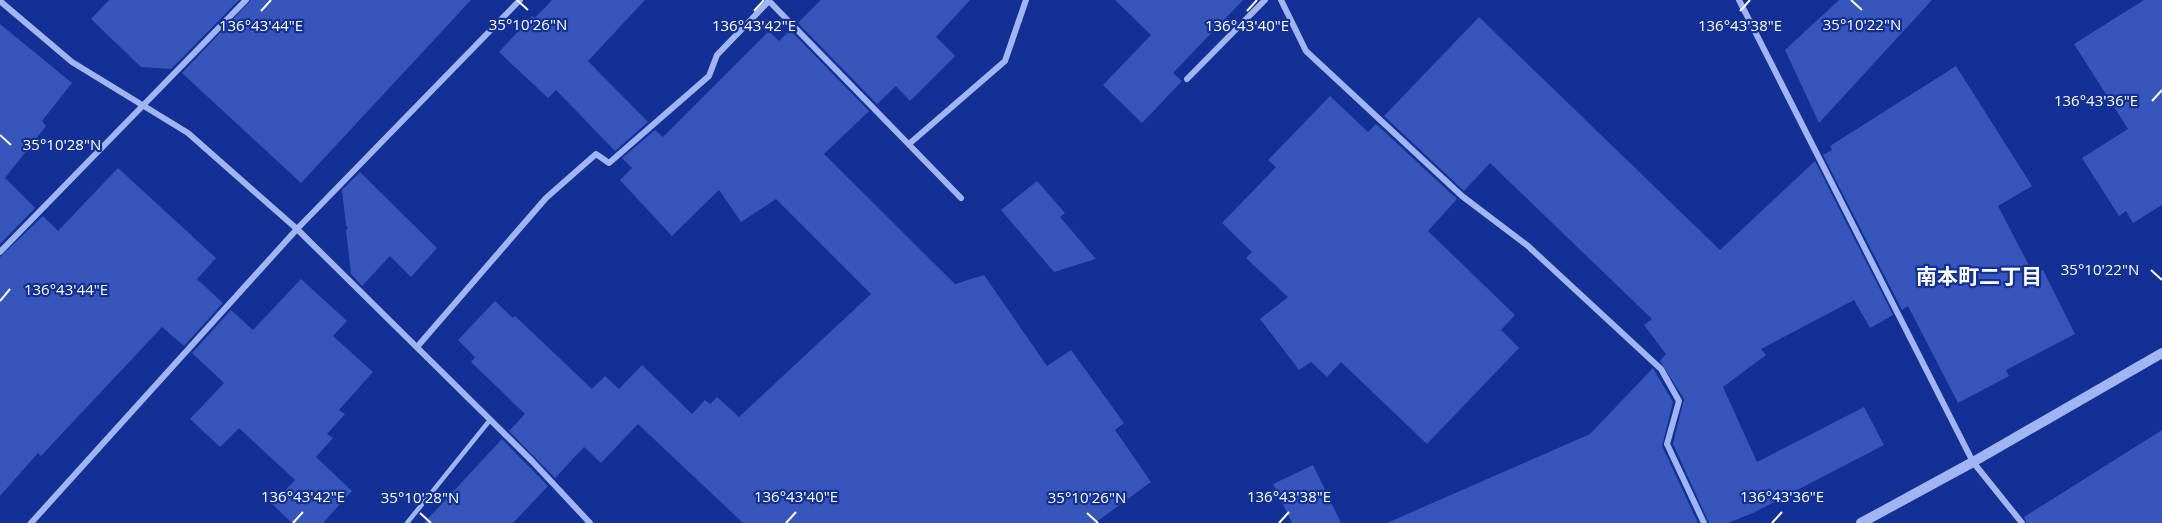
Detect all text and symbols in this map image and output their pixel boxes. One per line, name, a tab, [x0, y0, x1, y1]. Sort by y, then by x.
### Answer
text: 35°10'26"N	[489, 14, 567, 34]
text: 35°10'22"N	[1823, 14, 1901, 34]
text: 136°43'44"E	[219, 15, 303, 35]
text: 136°43'42"E	[712, 15, 796, 35]
text: 136°43'40"E	[1205, 15, 1289, 35]
text: 136°43'38"E	[1698, 15, 1782, 35]
text: 136°43'36"E	[2054, 90, 2138, 110]
text: 35°10'28"N	[23, 134, 101, 154]
text: 35°10'22"N	[2061, 259, 2139, 279]
district label: 南本町二丁目	[1916, 262, 2042, 290]
text: 136°43'44"E	[24, 279, 108, 299]
text: 136°43'42"E	[261, 486, 345, 506]
text: 136°43'40"E	[754, 486, 838, 506]
text: 136°43'38"E	[1247, 486, 1331, 506]
text: 136°43'36"E	[1740, 486, 1824, 506]
text: 35°10'28"N	[381, 487, 459, 507]
text: 35°10'26"N	[1048, 487, 1126, 507]

